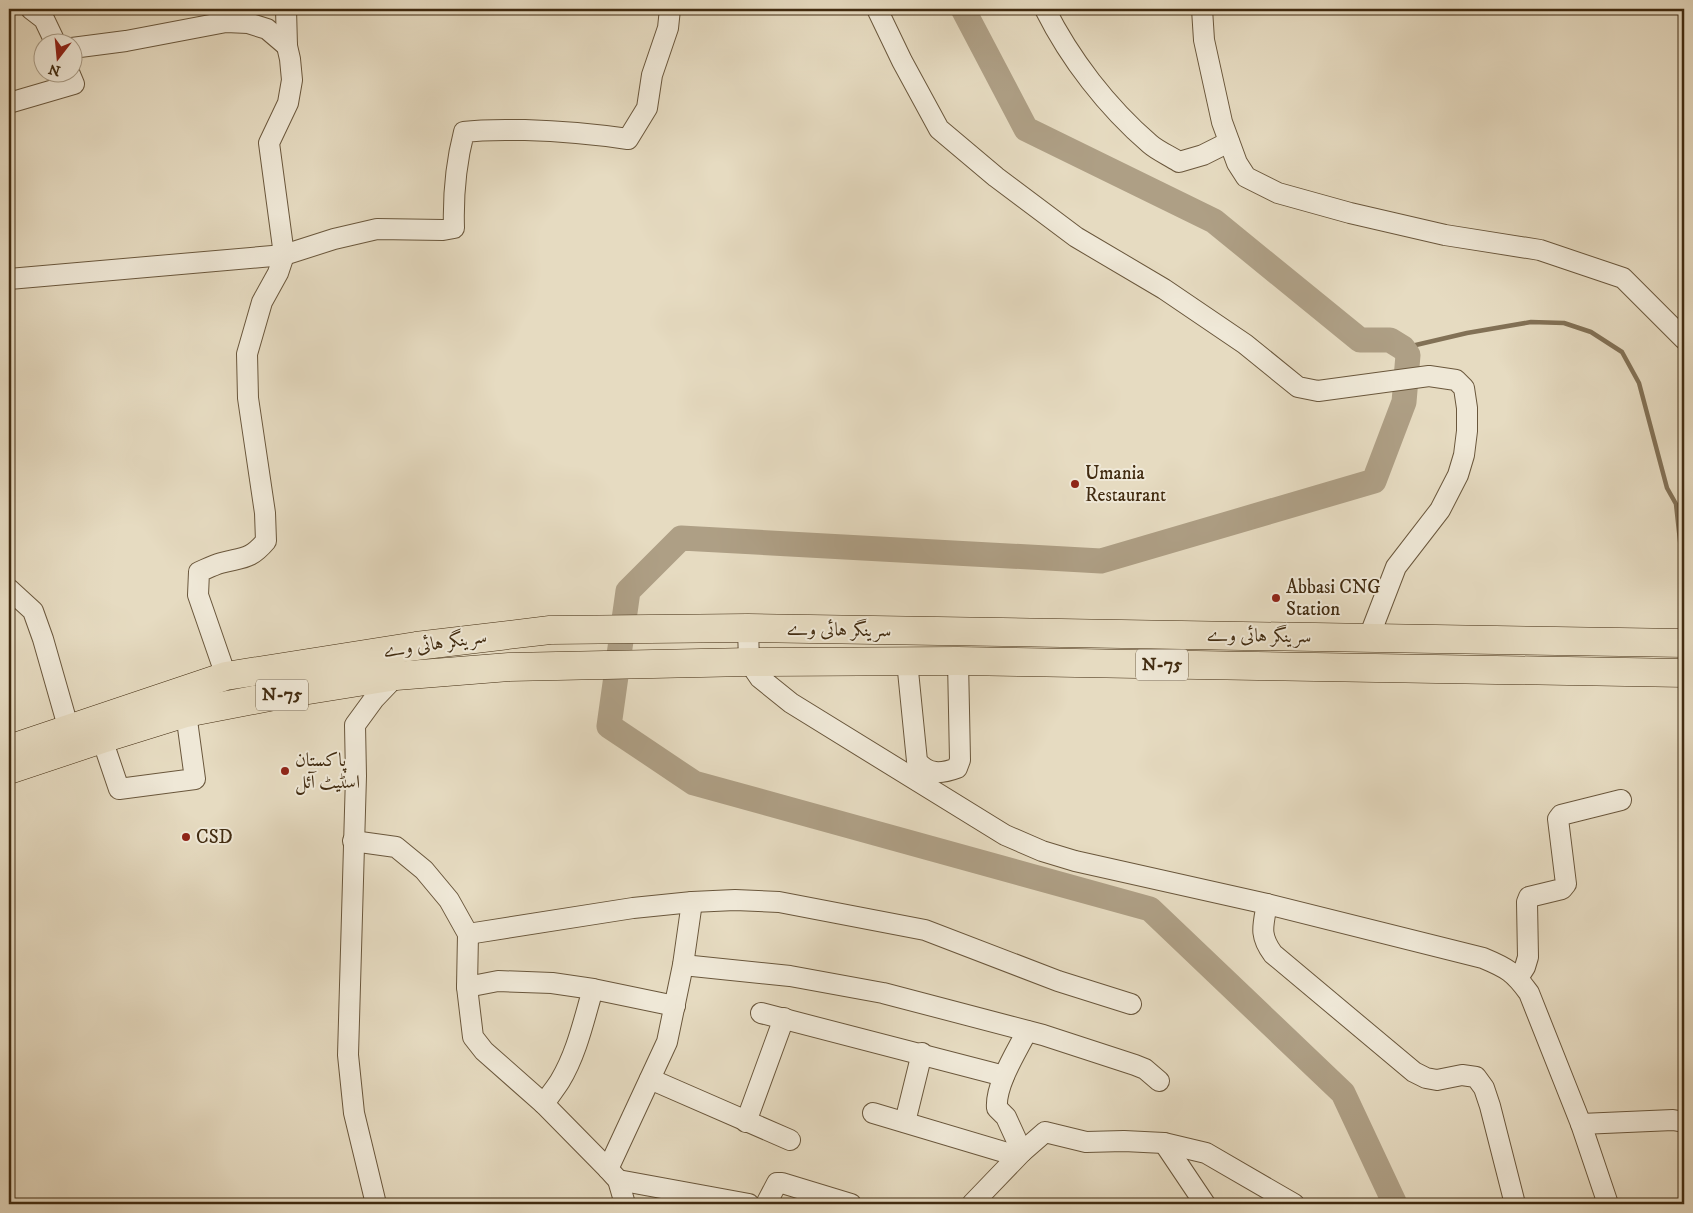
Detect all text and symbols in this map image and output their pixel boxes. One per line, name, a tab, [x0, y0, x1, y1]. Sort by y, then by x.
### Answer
north arrow	[32, 32, 82, 82]
text: N	[46, 59, 63, 80]
place label: Umania Restaurant	[1085, 462, 1166, 507]
marker: Umania Restaurant	[1069, 478, 1081, 490]
place label: Abbasi CNG Station	[1286, 576, 1381, 621]
marker: Abbasi CNG Station	[1270, 592, 1282, 604]
street label: سرینگر ہائی وے	[786, 617, 892, 642]
street label: سرینگر ہائی وے	[1206, 623, 1312, 648]
street label: سرینگر ہائی وے	[381, 624, 488, 663]
road number: N-75	[1136, 650, 1188, 680]
road number: N-75	[256, 680, 308, 710]
place label: پاکستان اسٹیٹ آئل	[295, 749, 360, 795]
marker: پاکستان اسٹیٹ آئل	[279, 765, 291, 777]
place label: CSD	[196, 826, 233, 849]
marker: CSD	[180, 831, 192, 843]

